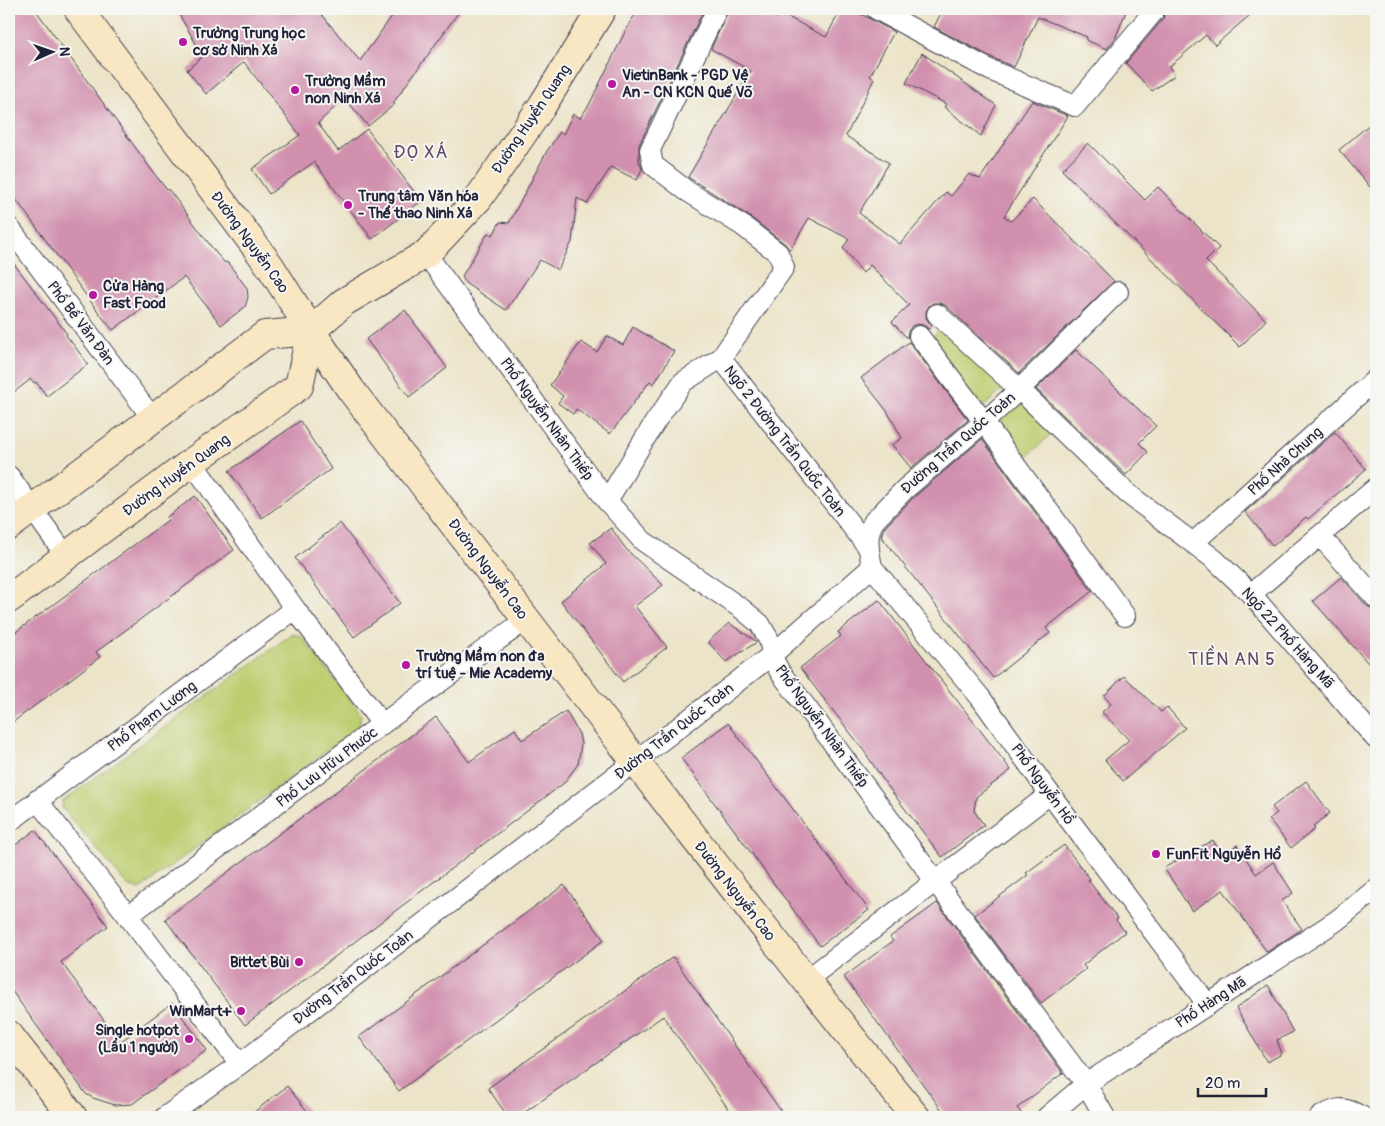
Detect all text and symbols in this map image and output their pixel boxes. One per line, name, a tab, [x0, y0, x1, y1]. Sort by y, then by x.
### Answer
place label: Trường Trung học cơ sở Ninh Xá	[192, 24, 306, 60]
north arrow	[28, 28, 78, 78]
marker: Trường Trung học cơ sở Ninh Xá	[177, 36, 189, 48]
text: N	[56, 47, 73, 57]
street label: Đường Huyền Quang	[488, 61, 575, 178]
place label: VietinBank - PGD Vệ An - CN KCN Quế Võ	[622, 66, 753, 102]
place label: Trường Mầm non Ninh Xá	[304, 71, 386, 108]
marker: VietinBank - PGD Vệ An - CN KCN Quế Võ	[606, 78, 618, 90]
marker: Trường Mầm non Ninh Xá	[289, 84, 301, 96]
district label: ĐỌ XÁ	[393, 141, 449, 164]
place label: Trung tâm Văn hóa - Thể thao Ninh Xá	[357, 187, 478, 223]
street label: Đường Nguyễn Cao	[206, 188, 293, 297]
marker: Trung tâm Văn hóa - Thể thao Ninh Xá	[342, 199, 354, 211]
place label: Cửa Hàng Fast Food	[103, 277, 166, 313]
street label: Phố Bế Văn Đàn	[43, 278, 118, 369]
marker: Cửa Hàng Fast Food	[87, 289, 99, 301]
street label: Phố Nguyễn Nhân Thiếp	[496, 354, 598, 484]
street label: Ngõ 2 Đường Trần Quốc Toản	[720, 361, 850, 521]
street label: Đường Trần Quốc Toản	[896, 388, 1020, 498]
street label: Phố Nhà Chung	[1244, 423, 1327, 500]
street label: Đường Huyền Quang	[119, 430, 234, 521]
street label: Đường Nguyễn Cao	[444, 515, 532, 623]
street label: Ngõ 22 Phố Hàng Mã	[1237, 584, 1338, 693]
district label: TIỀN AN 5	[1188, 645, 1276, 671]
place label: Trường Mầm non đa trí tuệ - Mie Academy	[415, 646, 553, 683]
marker: Trường Mầm non đa trí tuệ - Mie Academy	[400, 659, 412, 671]
street label: Phố Nguyễn Nhân Thiếp	[771, 661, 873, 791]
street label: Phố Phạm Lương	[104, 677, 201, 756]
street label: Đường Trần Quốc Toản	[610, 678, 738, 784]
street label: Phố Lưu Hữu Phước	[273, 723, 382, 812]
street label: Phố Nguyễn Hồ	[1007, 740, 1078, 829]
street label: Đường Nguyễn Cao	[690, 838, 779, 945]
place label: FunFit Nguyễn Hồ	[1166, 845, 1281, 864]
marker: FunFit Nguyễn Hồ	[1150, 848, 1162, 860]
street label: Đường Trần Quốc Toản	[289, 925, 417, 1029]
place label: Bittet Bùi	[230, 953, 289, 972]
marker: Bittet Bùi	[293, 956, 305, 968]
street label: Phố Hàng Mã	[1172, 972, 1250, 1032]
place label: WinMart+	[169, 1002, 232, 1021]
marker: WinMart+	[235, 1005, 247, 1017]
place label: Single hotpot (Lẩu 1 người)	[95, 1021, 180, 1057]
marker: Single hotpot (Lẩu 1 người)	[183, 1033, 195, 1045]
scale bar	[1198, 1066, 1265, 1098]
text: 20 m	[1205, 1074, 1240, 1093]

